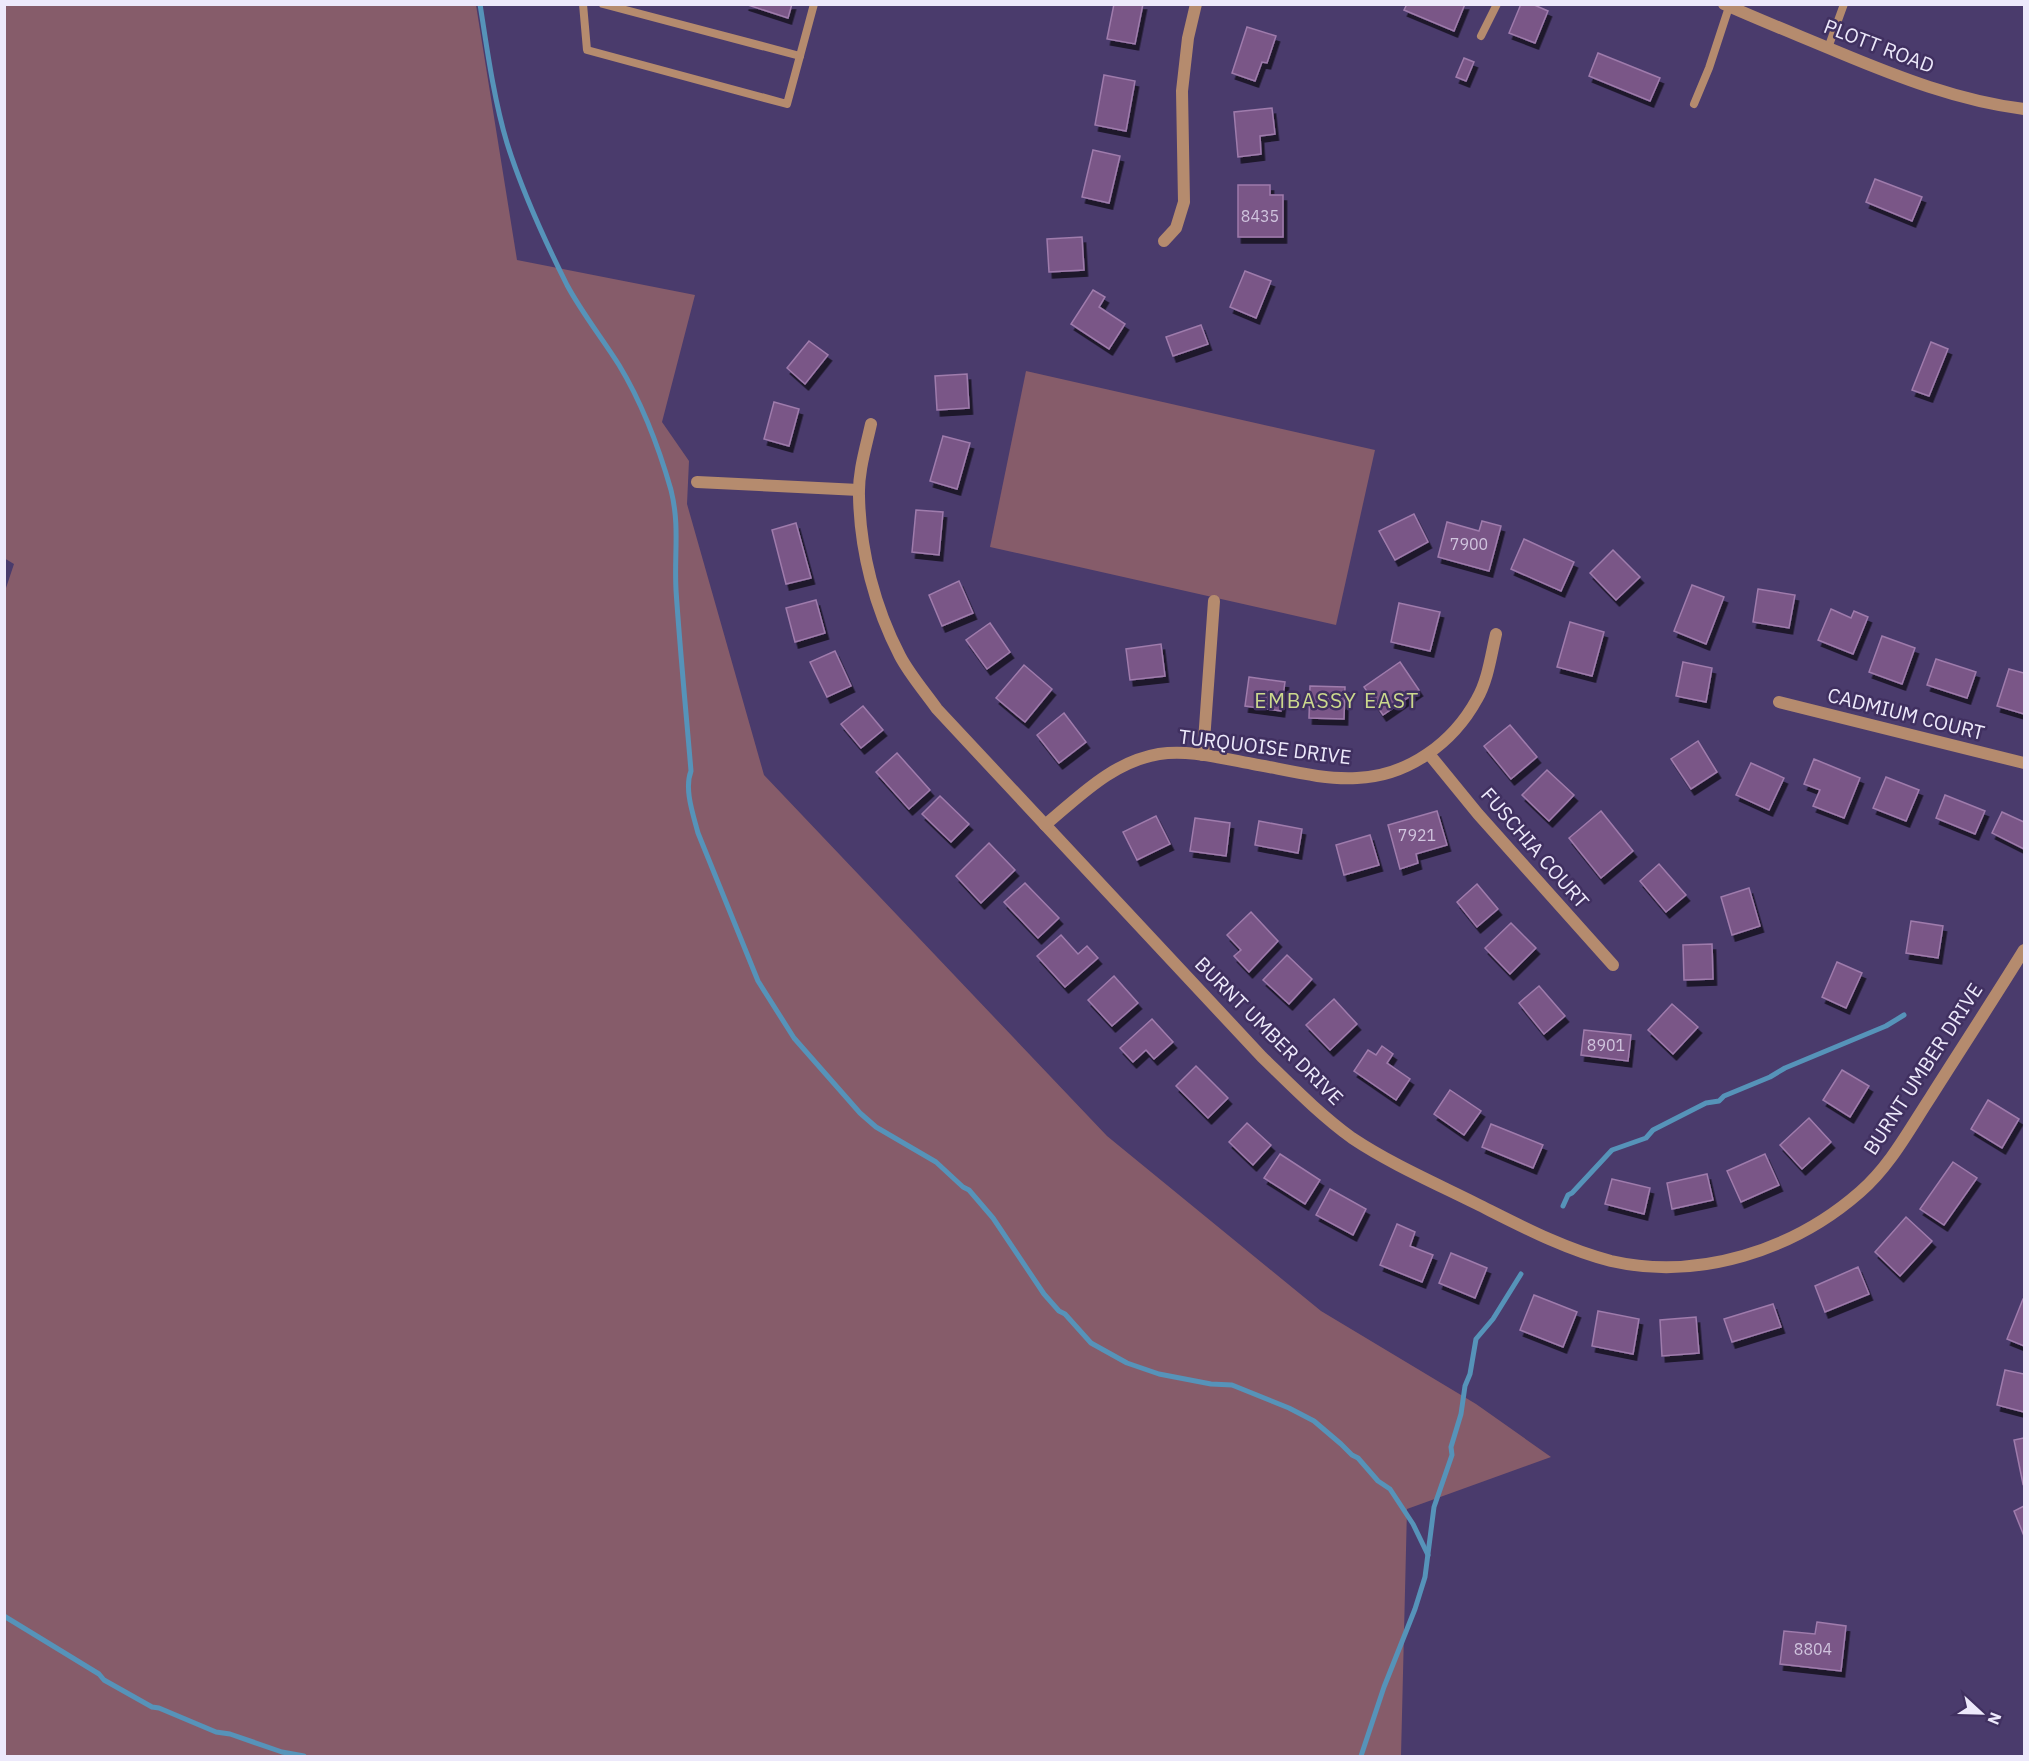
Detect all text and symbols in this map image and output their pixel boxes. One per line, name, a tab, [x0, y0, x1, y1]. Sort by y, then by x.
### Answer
street label: PLOTT ROAD	[1820, 12, 1938, 79]
house number: 8435	[1241, 206, 1279, 226]
house number: 7900	[1450, 534, 1488, 554]
street label: CADMIUM COURT	[1825, 681, 1988, 746]
district label: EMBASSY EAST	[1254, 686, 1420, 714]
street label: TURQUOISE DRIVE	[1177, 723, 1353, 770]
street label: FUSCHIA COURT	[1475, 781, 1595, 914]
house number: 7921	[1398, 825, 1436, 845]
street label: BURNT UMBER DRIVE	[1189, 950, 1350, 1111]
street label: BURNT UMBER DRIVE	[1857, 978, 1988, 1160]
house number: 8901	[1587, 1035, 1625, 1055]
house number: 8804	[1794, 1639, 1832, 1659]
north arrow	[1951, 1683, 2011, 1743]
text: N	[1983, 1709, 2006, 1728]

